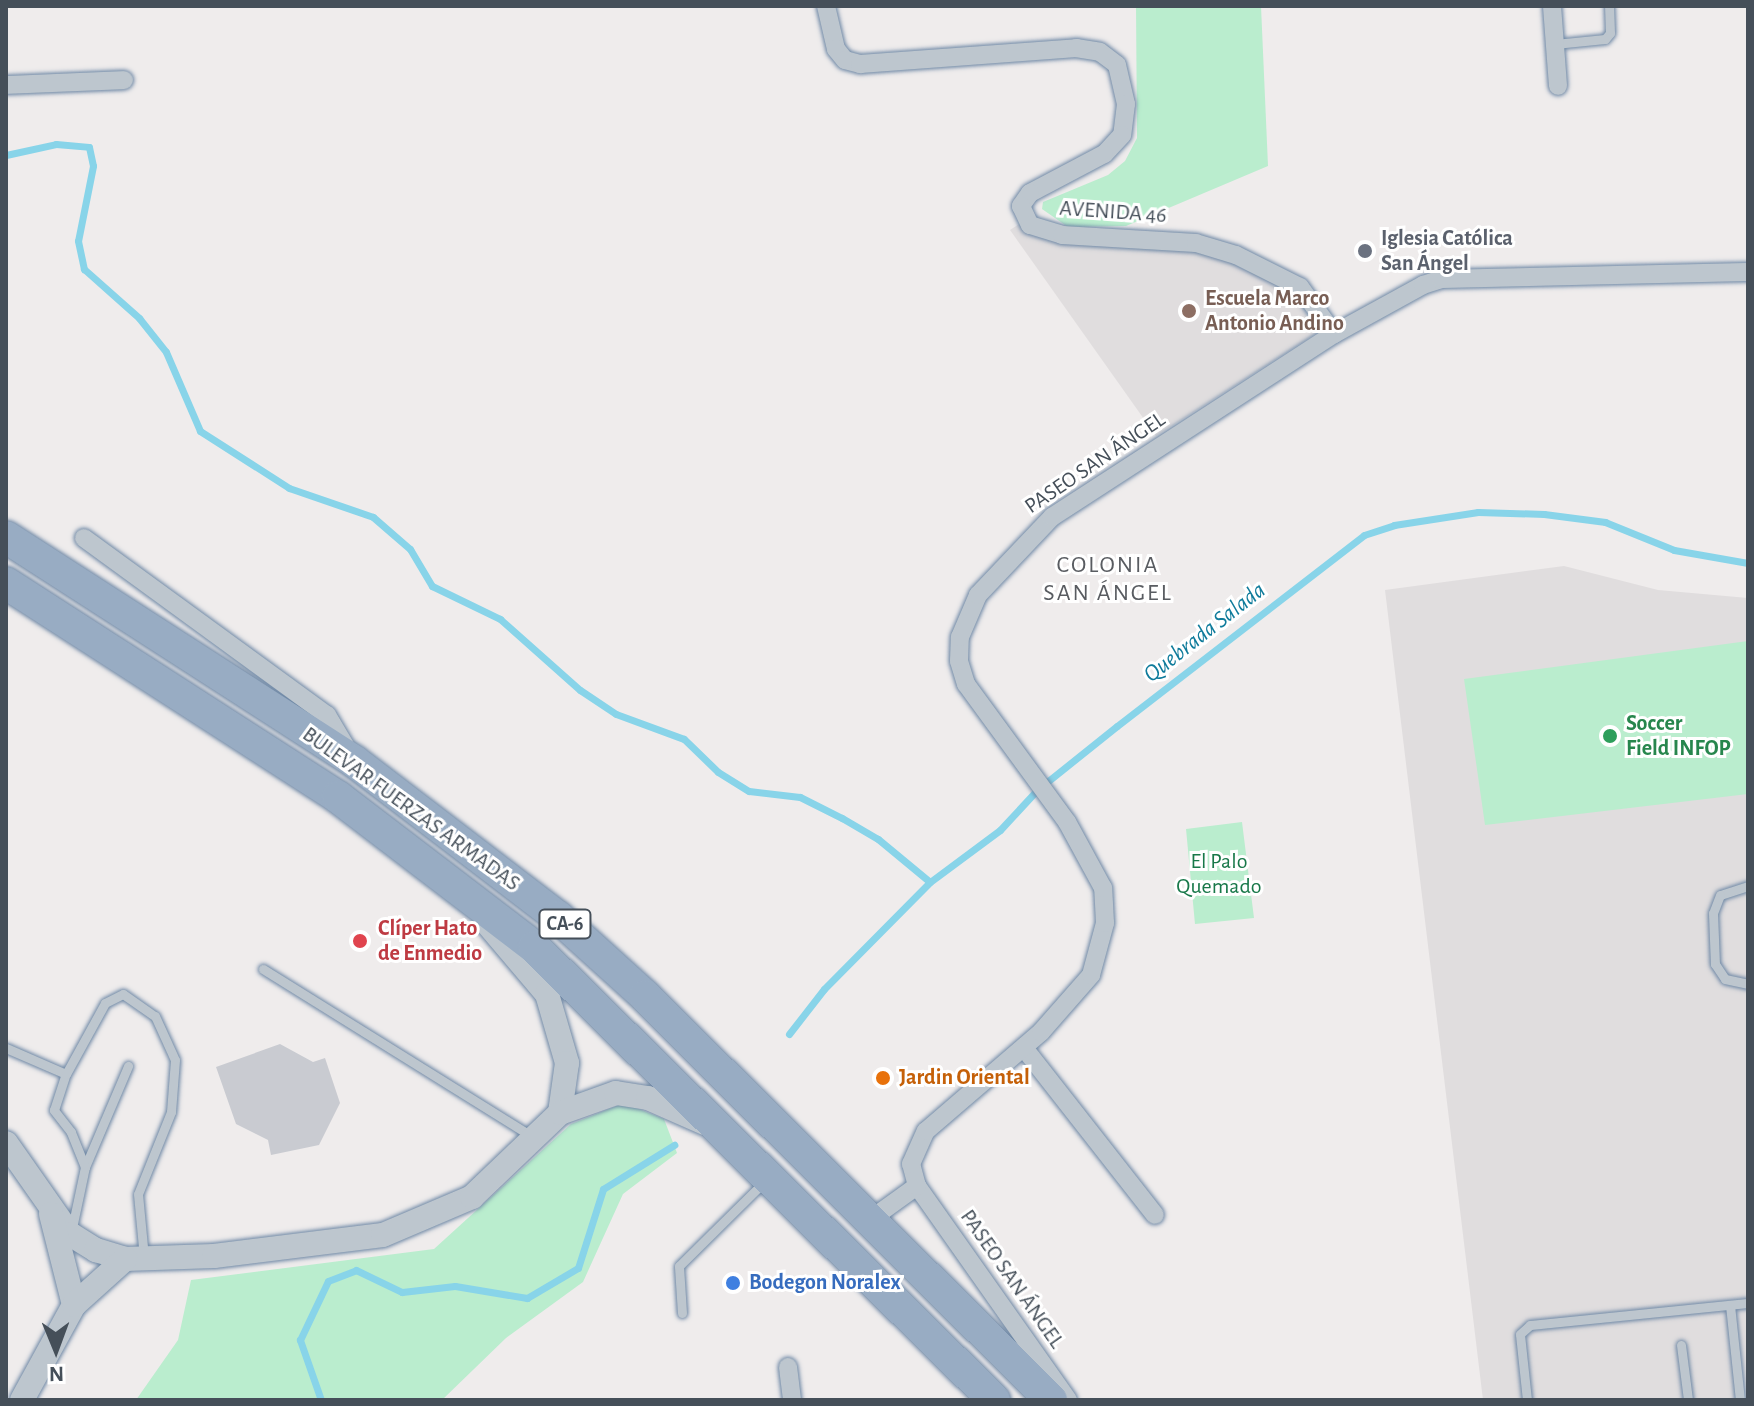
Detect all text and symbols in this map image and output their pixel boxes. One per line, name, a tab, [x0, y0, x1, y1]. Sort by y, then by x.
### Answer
street label: AVENIDA 46	[1059, 195, 1167, 229]
place label: Iglesia Católica San Ángel	[1381, 225, 1513, 276]
marker: Iglesia Católica San Ángel	[1356, 242, 1374, 260]
place label: Escuela Marco Antonio Andino	[1205, 285, 1344, 336]
marker: Escuela Marco Antonio Andino	[1180, 302, 1198, 320]
street label: PASEO SAN ÁNGEL	[1020, 406, 1170, 520]
district label: COLONIA SAN ÁNGEL	[1043, 552, 1173, 608]
water label: Quebrada Salada	[1138, 576, 1272, 690]
place label: Soccer Field INFOP	[1626, 710, 1731, 762]
street label: BULEVAR FUERZAS ARMADAS	[297, 721, 525, 897]
marker: Soccer Field INFOP	[1601, 727, 1619, 745]
park label: El Palo Quemado	[1176, 848, 1262, 900]
road number: CA-6	[537, 908, 593, 940]
place label: Clíper Hato de Enmedio	[378, 915, 482, 966]
marker: Clíper Hato de Enmedio	[349, 930, 371, 952]
place label: Jardin Oriental	[899, 1065, 1030, 1091]
marker: Jardin Oriental	[874, 1069, 892, 1087]
street label: PASEO SAN ÁNGEL	[954, 1205, 1070, 1353]
place label: Bodegon Noralex	[749, 1270, 901, 1296]
marker: Bodegon Noralex	[724, 1274, 742, 1292]
north arrow	[16, 1310, 96, 1390]
text: N	[49, 1363, 64, 1385]

